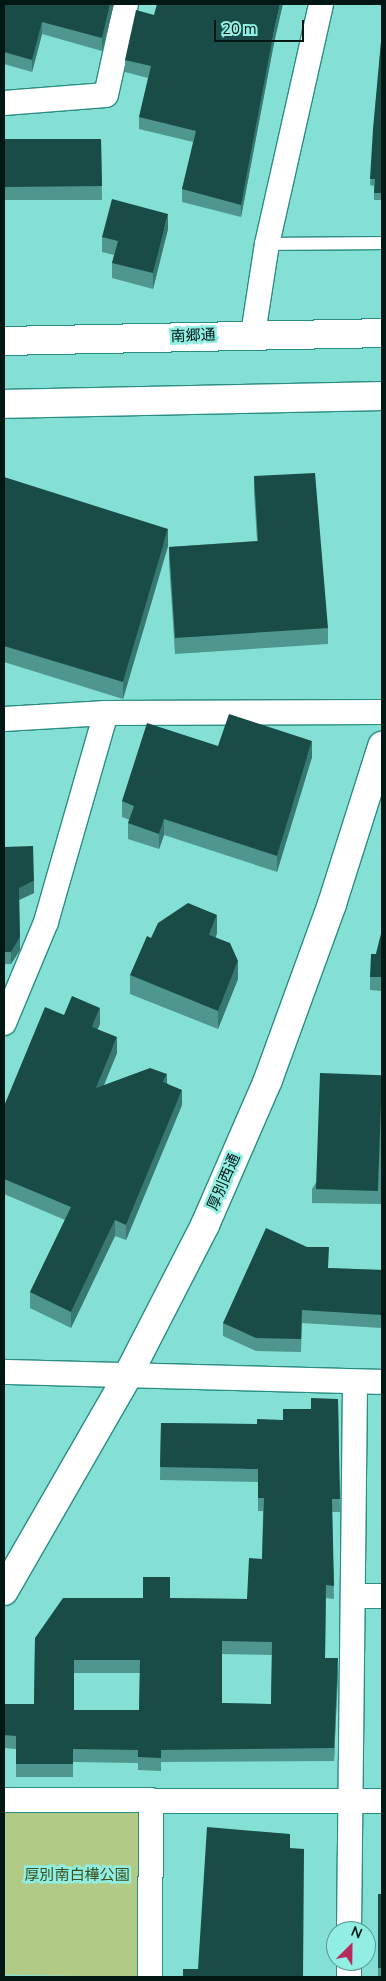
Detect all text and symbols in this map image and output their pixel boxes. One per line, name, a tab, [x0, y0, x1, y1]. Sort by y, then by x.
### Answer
scale bar	[216, 10, 306, 42]
text: 20 m	[222, 19, 257, 39]
street label: 南郷通	[170, 326, 216, 346]
street label: 厚別西通	[204, 1151, 244, 1213]
park label: 厚別南白樺公園	[25, 1867, 129, 1885]
north arrow	[326, 1921, 376, 1971]
text: N	[348, 1922, 365, 1943]

